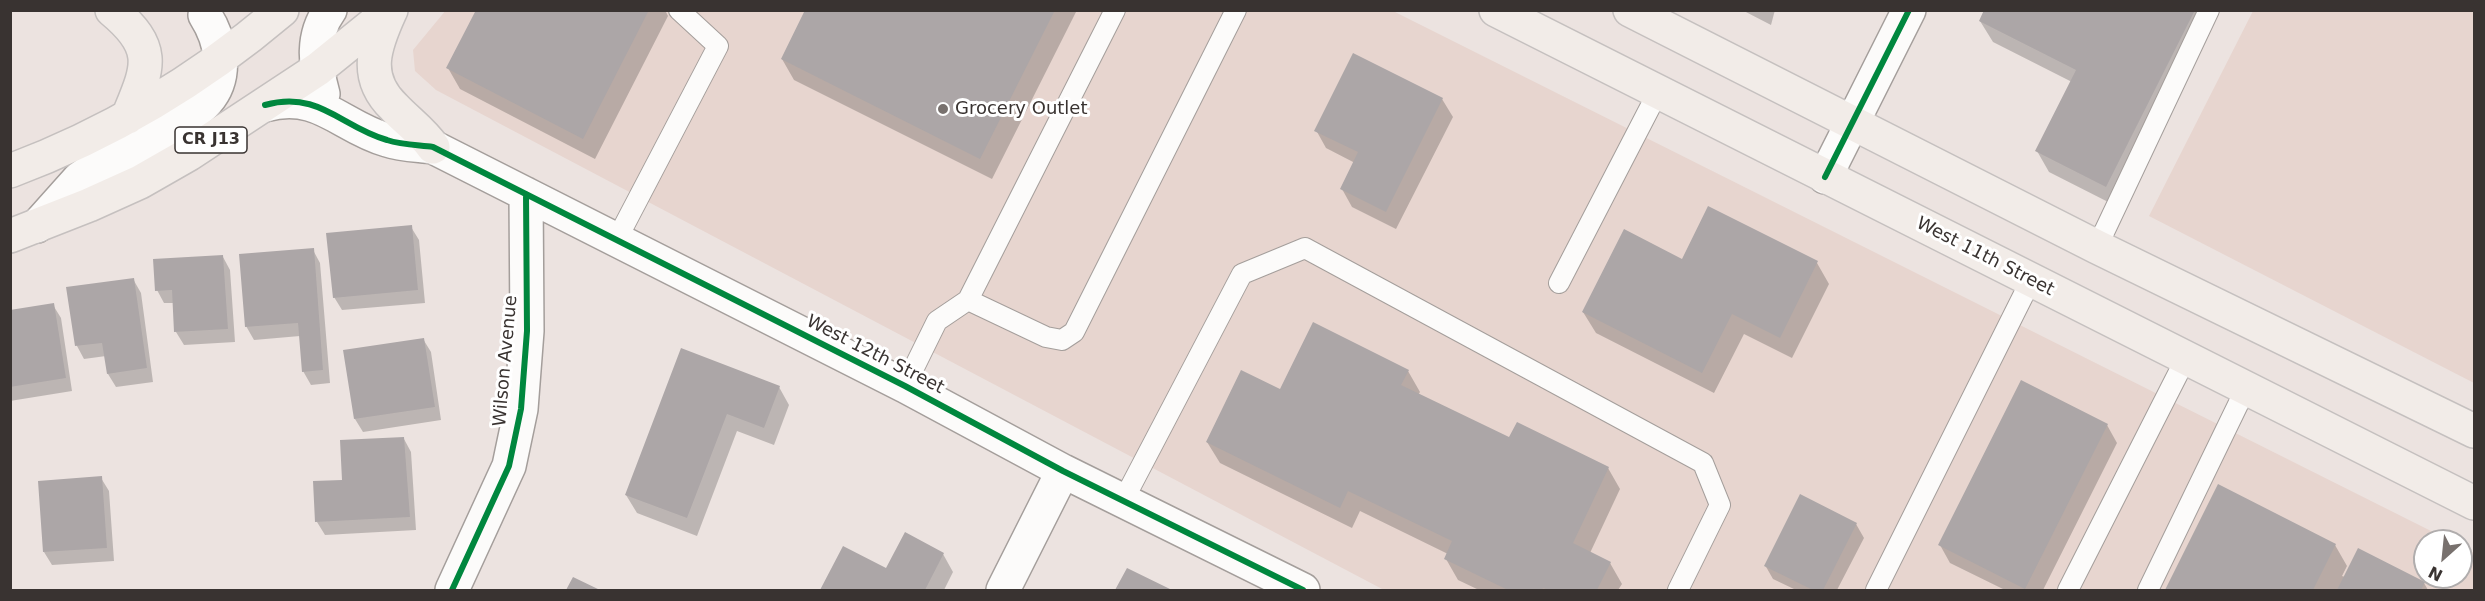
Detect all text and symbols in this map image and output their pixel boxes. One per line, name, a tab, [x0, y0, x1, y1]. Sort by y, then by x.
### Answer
place label: Grocery Outlet	[955, 98, 1087, 120]
marker: Grocery Outlet	[936, 102, 950, 116]
road number: CR J13	[175, 127, 247, 153]
street label: West 11th Street	[1912, 213, 2058, 301]
street label: Wilson Avenue	[489, 294, 523, 428]
street label: West 12th Street	[802, 311, 948, 399]
north arrow	[2413, 529, 2473, 589]
text: N	[2425, 562, 2446, 585]

